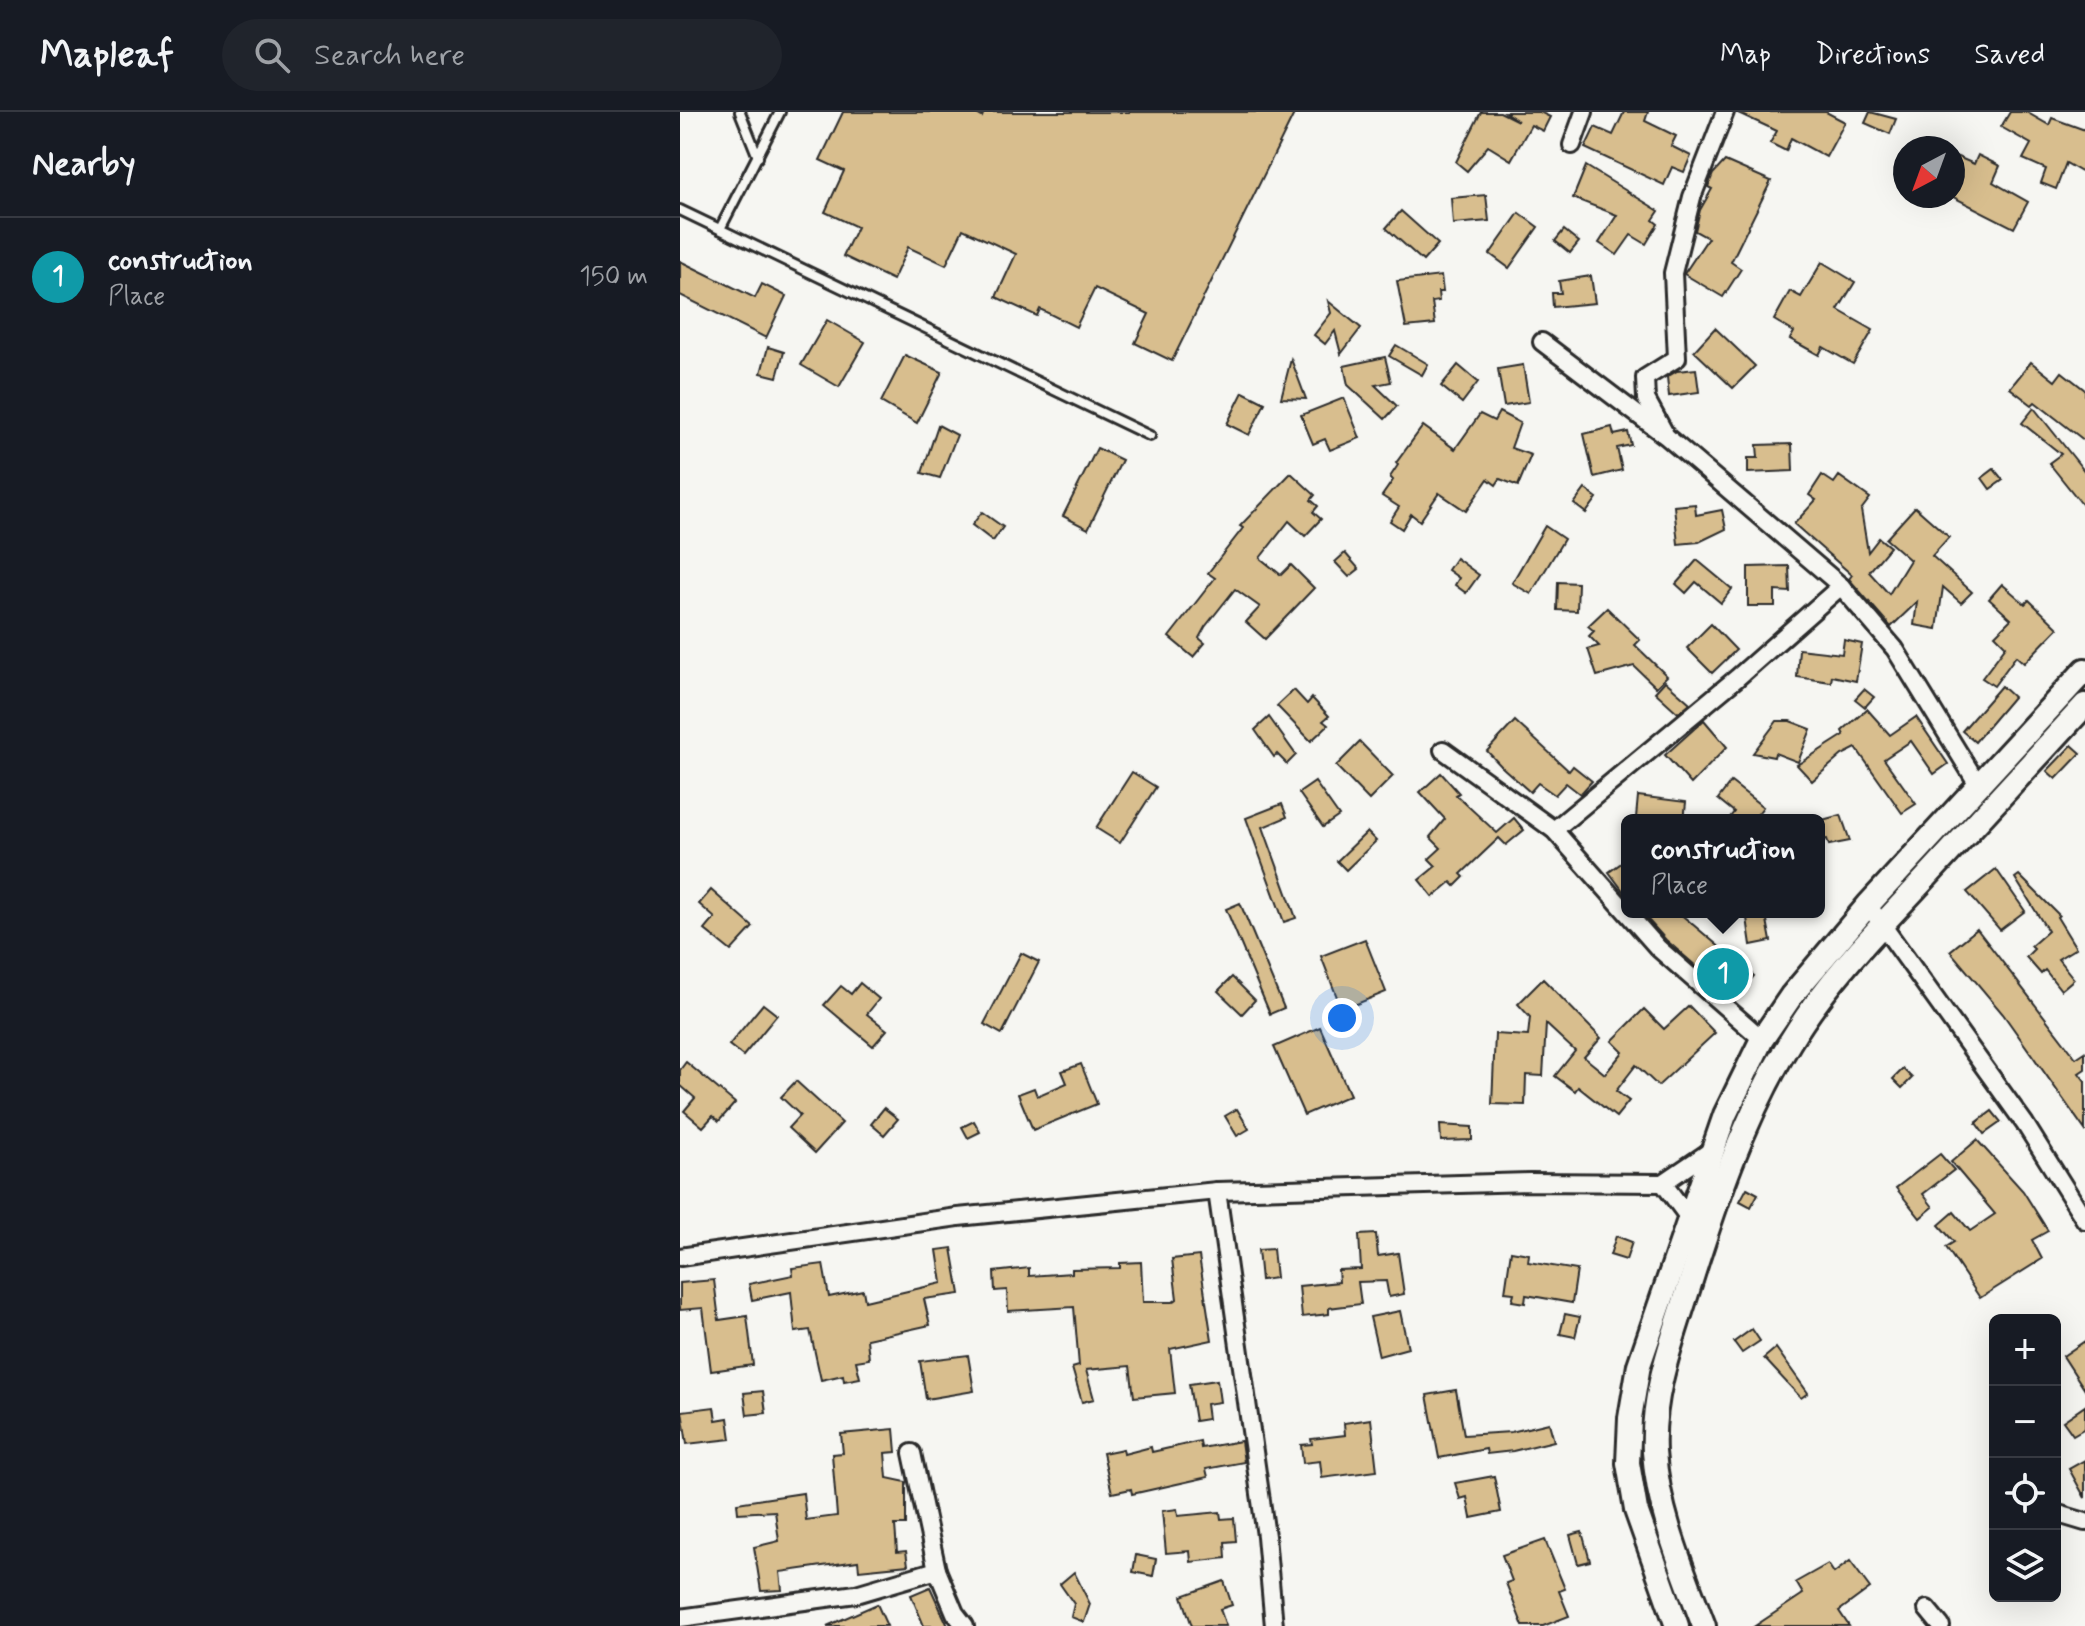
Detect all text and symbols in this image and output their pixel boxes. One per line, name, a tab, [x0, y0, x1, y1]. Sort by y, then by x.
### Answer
search box	[222, 19, 782, 91]
text: Mapleaf	[40, 31, 174, 80]
icon: search	[250, 33, 294, 77]
text: Search here	[314, 36, 465, 75]
text: Map	[1720, 37, 1771, 74]
text: Directions	[1815, 37, 1930, 74]
text: Saved	[1974, 37, 2045, 74]
north arrow	[1893, 136, 1965, 208]
text: Nearby	[32, 142, 136, 187]
text: construction	[108, 241, 253, 280]
text: 1	[52, 260, 64, 294]
text: 150 m	[579, 260, 648, 294]
text: Place	[108, 280, 165, 314]
popup	[1621, 814, 1825, 918]
text: construction	[1651, 830, 1795, 869]
text: Place	[1651, 869, 1708, 903]
pin: 1	[1697, 944, 1749, 1004]
your location	[1322, 998, 1362, 1038]
map controls	[1989, 1314, 2061, 1602]
button: +	[1989, 1314, 2061, 1386]
button: −	[1989, 1386, 2061, 1458]
button: locate	[1989, 1458, 2061, 1530]
button: layers	[1989, 1530, 2061, 1602]

